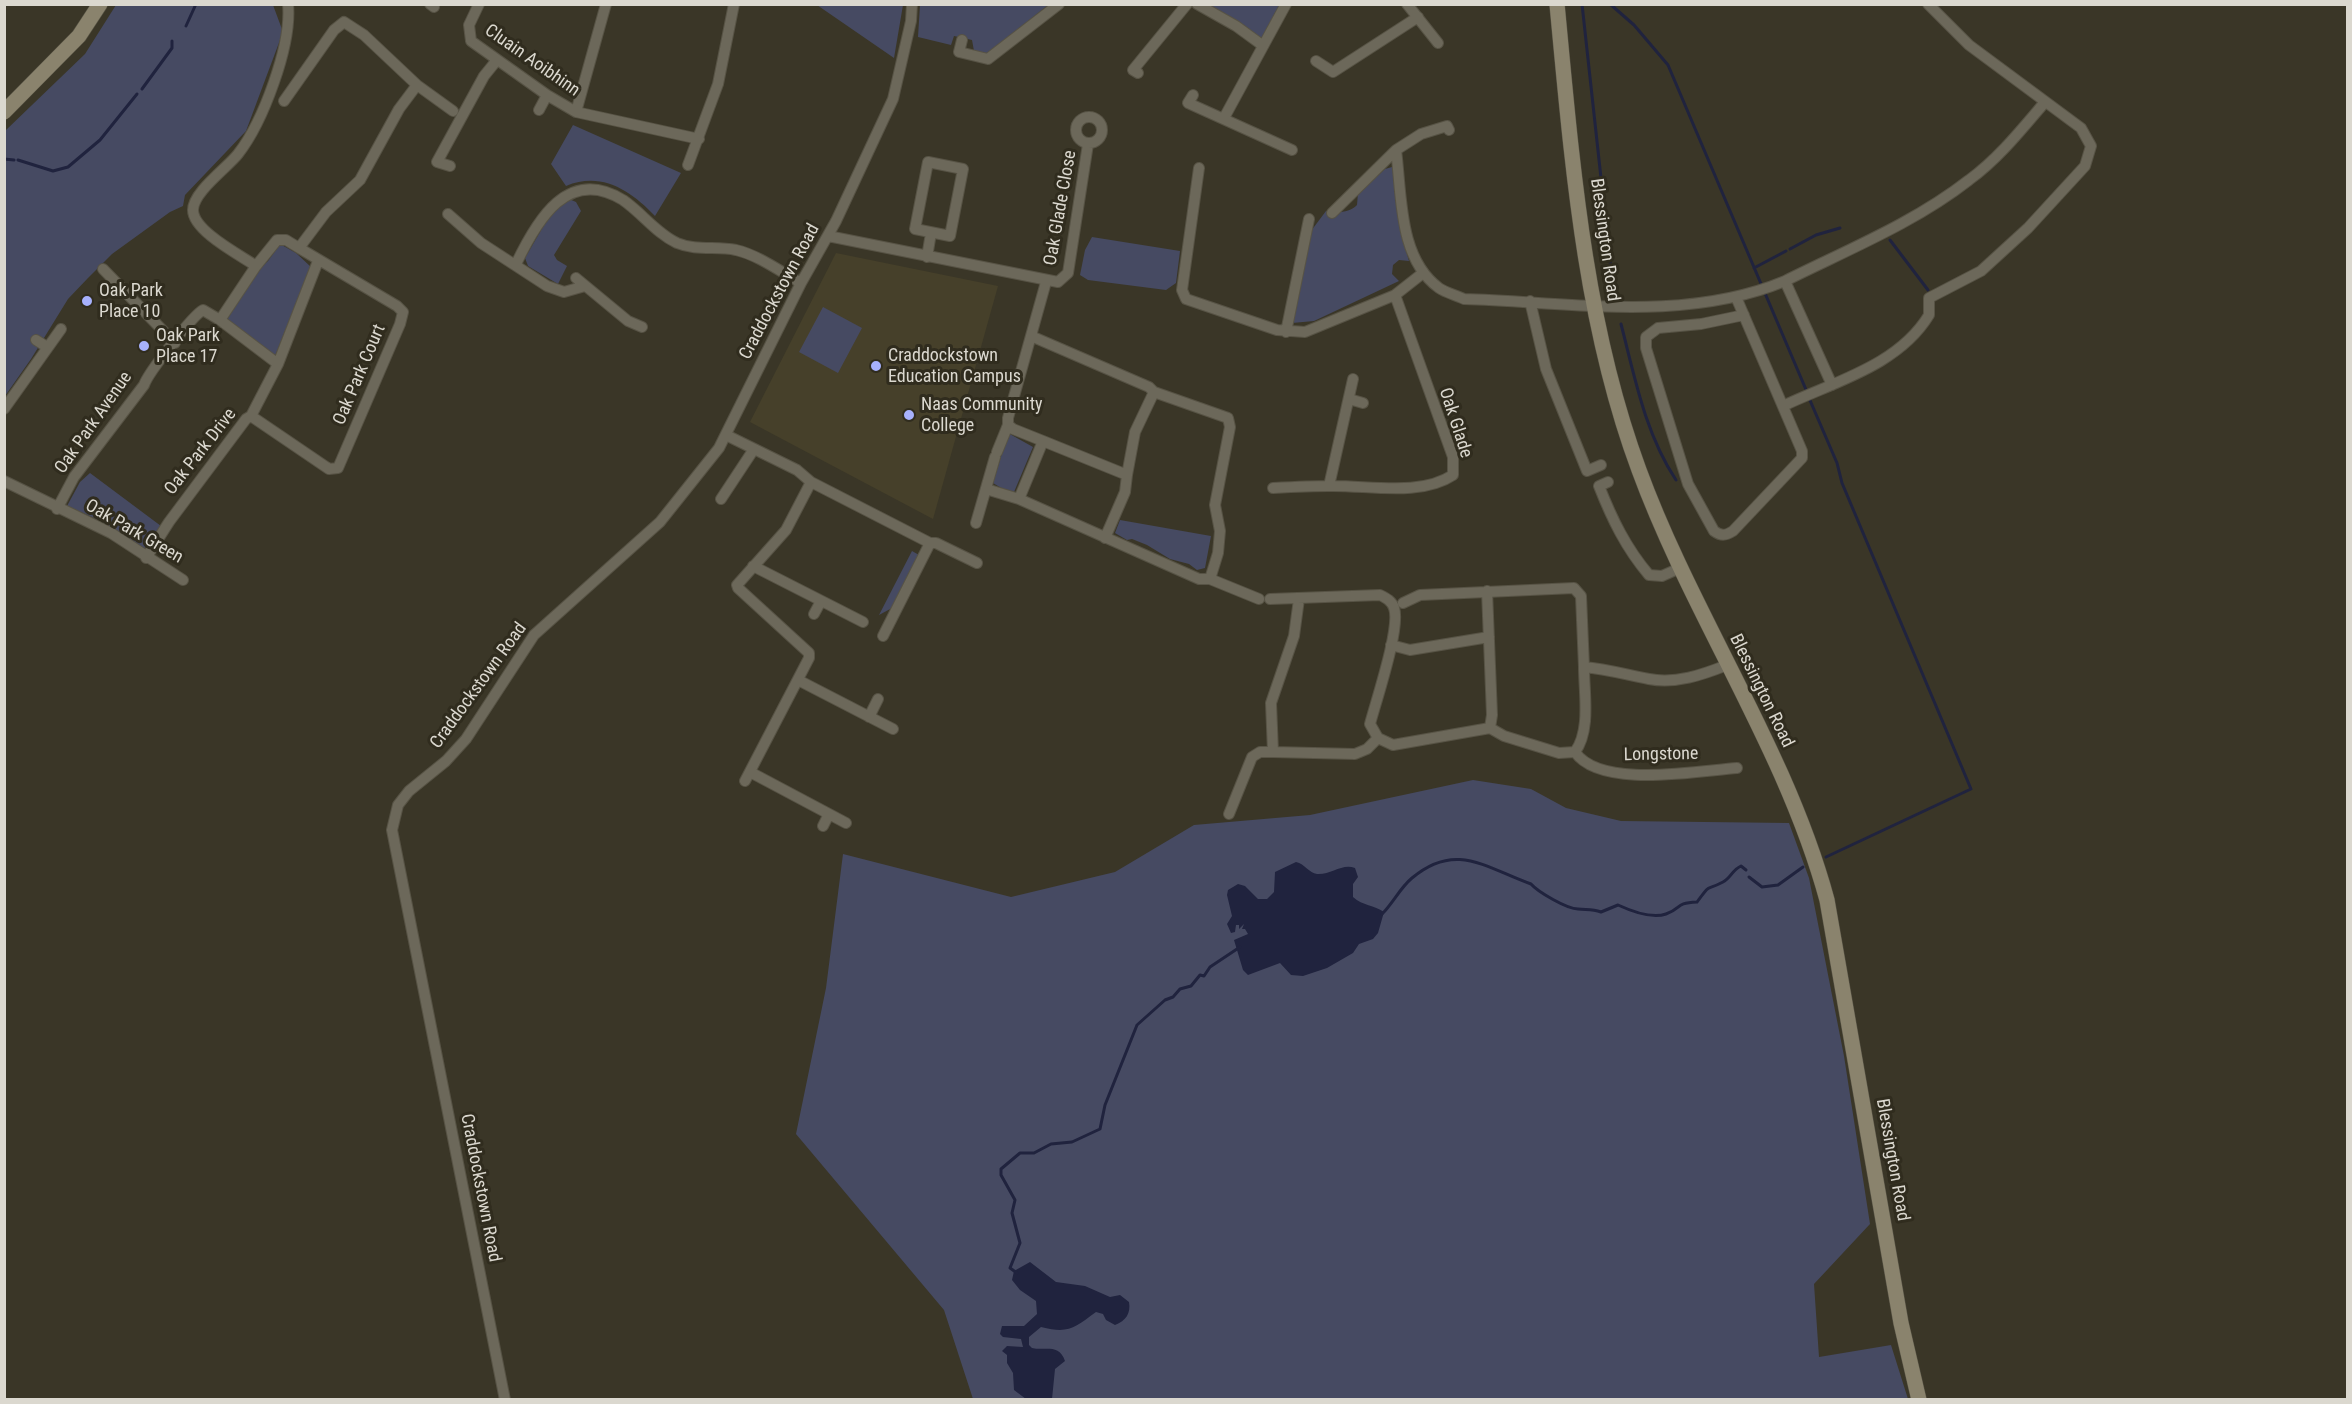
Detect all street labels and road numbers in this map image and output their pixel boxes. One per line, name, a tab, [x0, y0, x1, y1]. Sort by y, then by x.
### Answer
street label: Cluain Aoibhinn	[480, 20, 584, 102]
street label: Oak Glade Close	[1040, 149, 1082, 267]
street label: Blessington Road	[1585, 177, 1623, 303]
street label: Craddockstown Road	[735, 221, 825, 363]
street label: Oak Park Court	[329, 321, 391, 429]
street label: Oak Park Avenue	[51, 368, 137, 478]
street label: Oak Glade	[1434, 385, 1476, 461]
street label: Oak Park Drive	[161, 404, 241, 500]
street label: Oak Park Green	[81, 495, 187, 569]
street label: Craddockstown Road	[426, 619, 532, 753]
street label: Blessington Road	[1724, 631, 1798, 751]
street label: Longstone	[1623, 744, 1699, 766]
street label: Blessington Road	[1871, 1097, 1913, 1223]
street label: Craddockstown Road	[455, 1112, 505, 1264]

